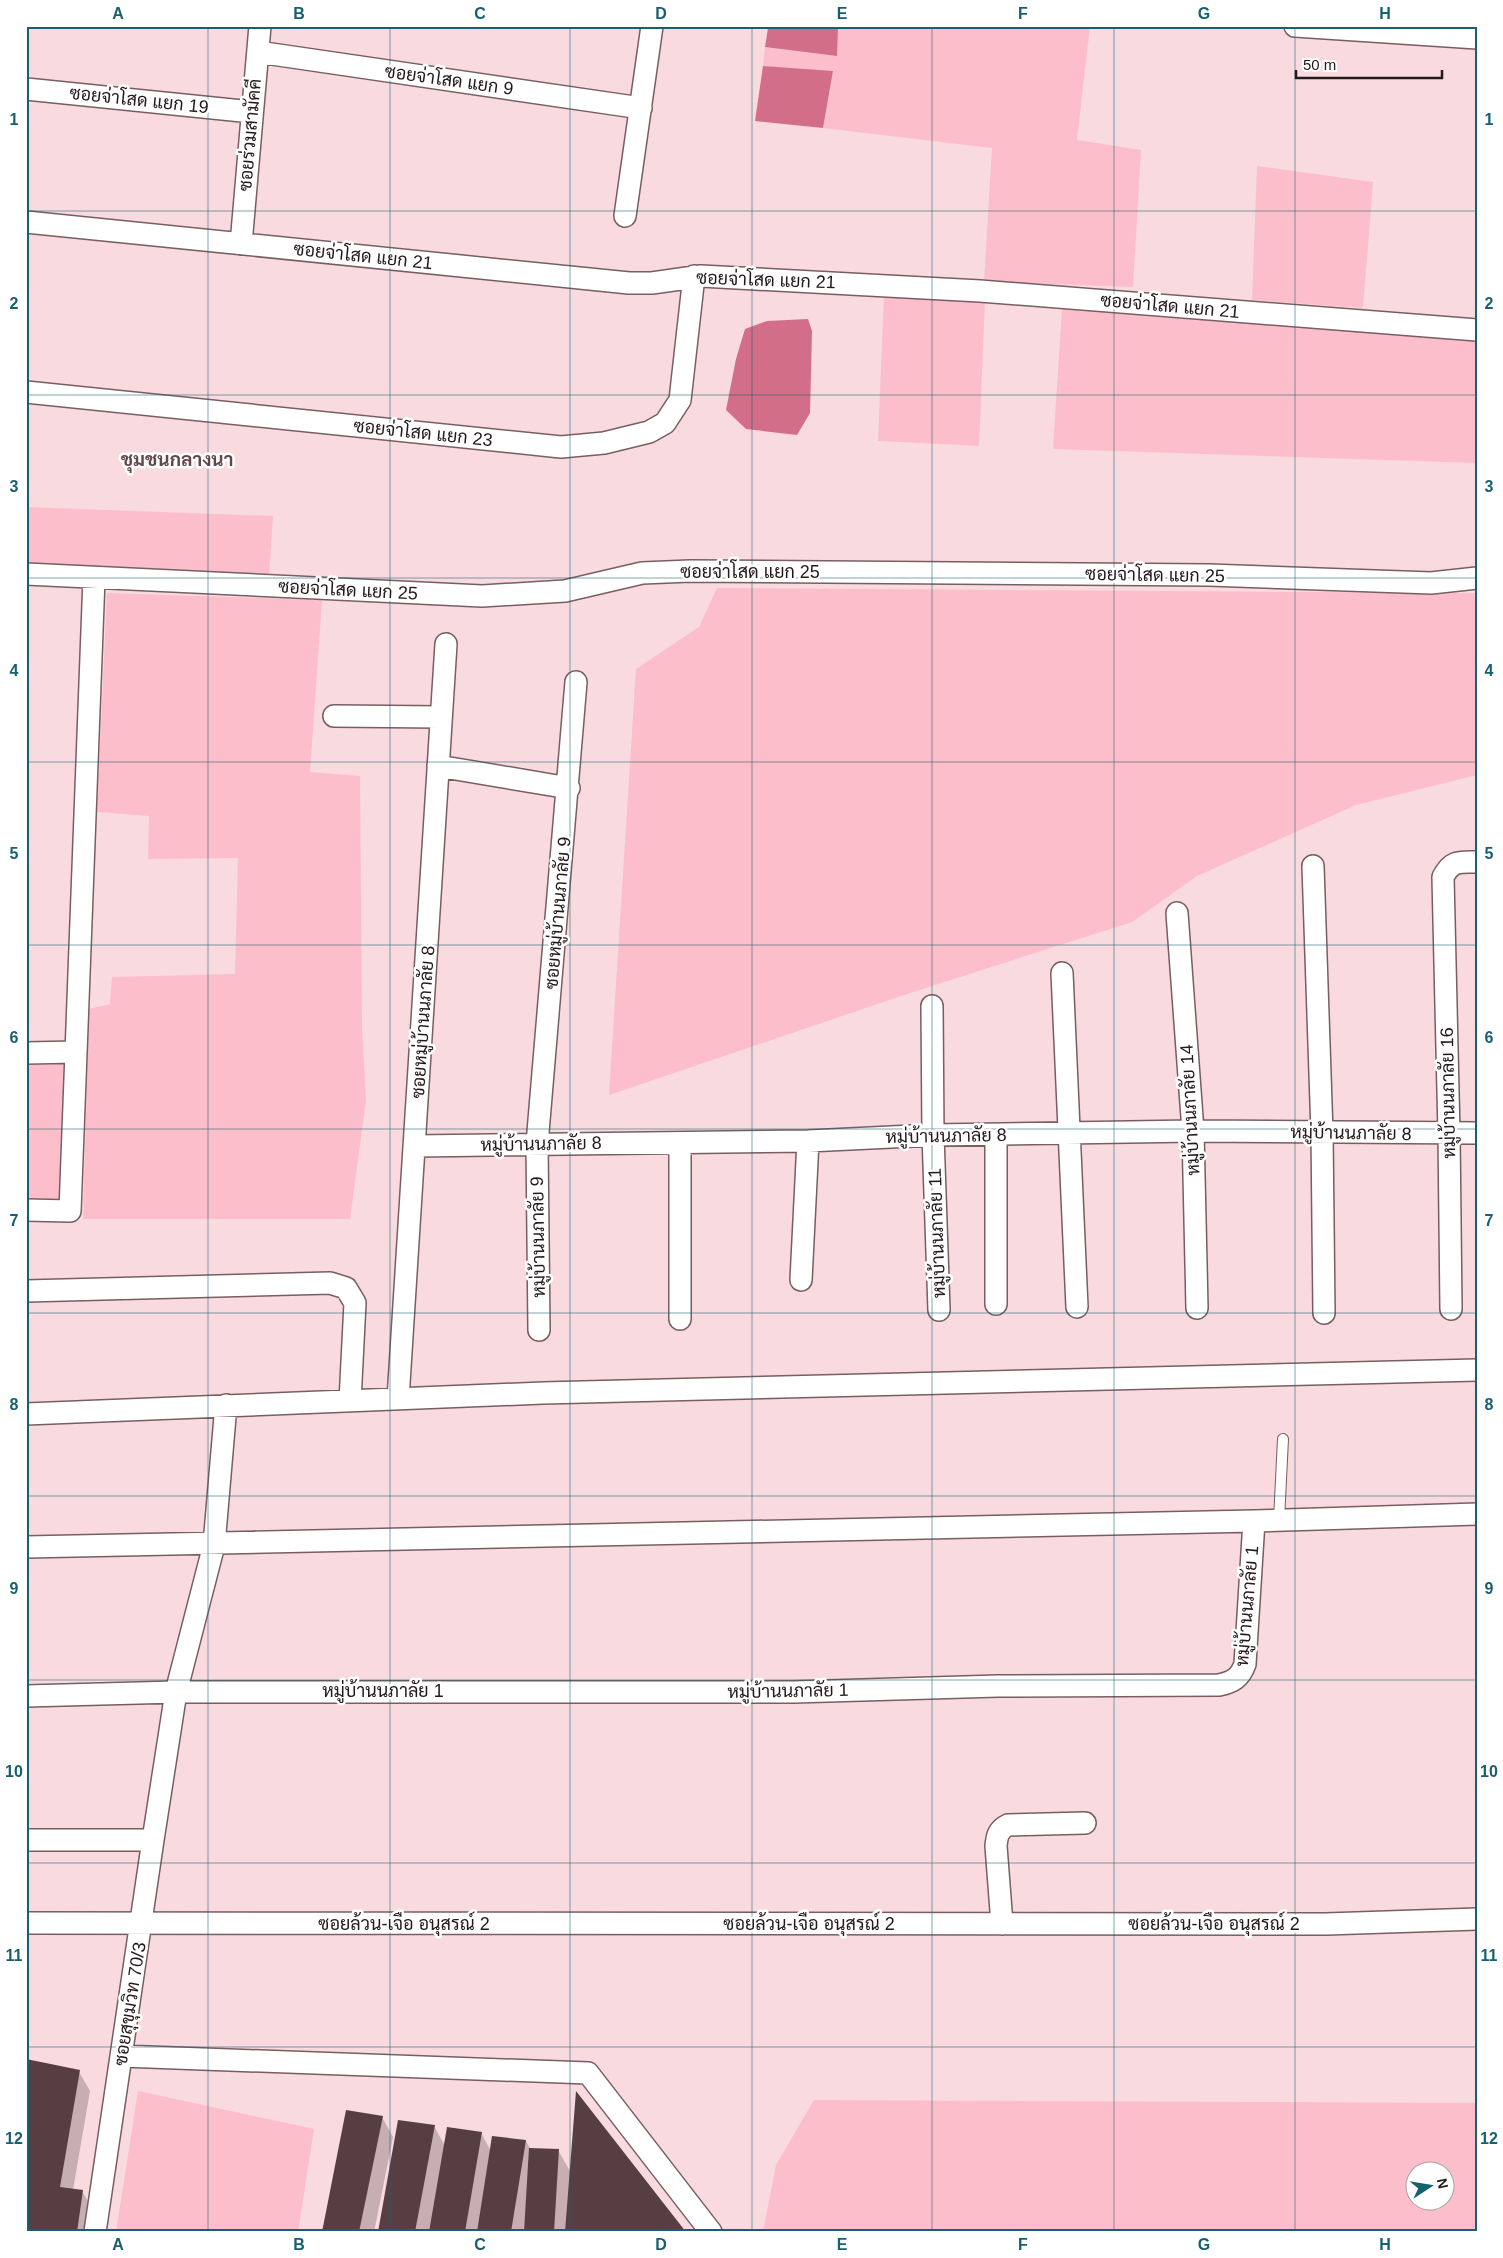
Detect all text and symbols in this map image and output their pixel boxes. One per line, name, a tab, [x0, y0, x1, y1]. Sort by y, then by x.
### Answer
text: A	[112, 5, 124, 22]
text: B	[293, 5, 305, 22]
text: C	[474, 5, 486, 22]
text: D	[655, 5, 667, 22]
text: E	[837, 5, 848, 22]
text: F	[1018, 5, 1028, 22]
text: G	[1198, 5, 1210, 22]
text: H	[1379, 5, 1391, 22]
scale bar	[1296, 48, 1442, 80]
text: 50 m	[1303, 56, 1336, 73]
street label: ซอยจ่าโสด แยก 9	[383, 58, 515, 99]
street label: ซอยร่วมสามัคคี	[232, 78, 265, 192]
street label: ซอยจ่าโสด แยก 19	[68, 80, 210, 117]
text: 1	[10, 111, 19, 128]
text: 1	[1485, 111, 1494, 128]
street label: ซอยจ่าโสด แยก 21	[292, 236, 434, 273]
street label: ซอยจ่าโสด แยก 21	[696, 265, 836, 292]
street label: ซอยจ่าโสด แยก 21	[1100, 287, 1241, 322]
text: 2	[10, 295, 19, 312]
text: 2	[1485, 295, 1494, 312]
street label: ซอยจ่าโสด แยก 23	[352, 413, 494, 450]
district label: ชุมชนกลางนา	[121, 449, 233, 474]
text: 3	[10, 478, 19, 495]
text: 3	[1485, 478, 1494, 495]
street label: ซอยจ่าโสด แยก 25	[680, 559, 820, 582]
street label: ซอยจ่าโสด แยก 25	[1085, 561, 1225, 586]
street label: ซอยจ่าโสด แยก 25	[278, 573, 418, 604]
text: 4	[10, 662, 19, 679]
text: 4	[1485, 662, 1494, 679]
street label: ซอยหมู่บ้านนภาลัย 9	[539, 836, 578, 990]
text: 5	[10, 845, 19, 862]
text: 5	[1485, 845, 1494, 862]
street label: ซอยหมู่บ้านนภาลัย 8	[406, 945, 441, 1099]
street label: หมู่บ้านนภาลัย 16	[1435, 1027, 1462, 1159]
text: 6	[10, 1029, 19, 1046]
text: 6	[1485, 1029, 1494, 1046]
street label: หมู่บ้านนภาลัย 14	[1175, 1044, 1206, 1176]
street label: หมู่บ้านนภาลัย 8	[1290, 1120, 1412, 1147]
street label: หมู่บ้านนภาลัย 8	[885, 1123, 1007, 1150]
street label: หมู่บ้านนภาลัย 8	[480, 1131, 602, 1158]
street label: หมู่บ้านนภาลัย 11	[923, 1168, 952, 1298]
street label: หมู่บ้านนภาลัย 9	[525, 1176, 552, 1298]
text: 7	[10, 1212, 19, 1229]
text: 7	[1485, 1212, 1494, 1229]
text: 8	[10, 1396, 19, 1413]
text: 8	[1485, 1396, 1494, 1413]
street label: หมู่บ้านนภาลัย 1	[1230, 1545, 1265, 1668]
text: 9	[10, 1580, 19, 1597]
text: 9	[1485, 1580, 1494, 1597]
street label: หมู่บ้านนภาลัย 1	[727, 1678, 849, 1705]
street label: หมู่บ้านนภาลัย 1	[322, 1679, 444, 1704]
text: 10	[5, 1763, 23, 1780]
text: 10	[1480, 1763, 1498, 1780]
street label: ซอยล้วน-เจือ อนุสรณ์ 2	[318, 1911, 490, 1936]
street label: ซอยล้วน-เจือ อนุสรณ์ 2	[723, 1911, 895, 1936]
street label: ซอยล้วน-เจือ อนุสรณ์ 2	[1128, 1911, 1300, 1936]
street label: ซอยสุขุมวิท 70/3	[109, 1940, 152, 2068]
text: 11	[6, 1947, 23, 1964]
text: 11	[1481, 1947, 1498, 1964]
text: 12	[5, 2130, 23, 2147]
text: 12	[1480, 2130, 1498, 2147]
north arrow	[1406, 2160, 1456, 2210]
text: N	[1434, 2177, 1452, 2190]
text: A	[112, 2236, 124, 2253]
text: B	[293, 2236, 305, 2253]
text: C	[474, 2236, 486, 2253]
text: D	[655, 2236, 667, 2253]
text: E	[837, 2236, 848, 2253]
text: F	[1018, 2236, 1028, 2253]
text: G	[1198, 2236, 1210, 2253]
text: H	[1379, 2236, 1391, 2253]

